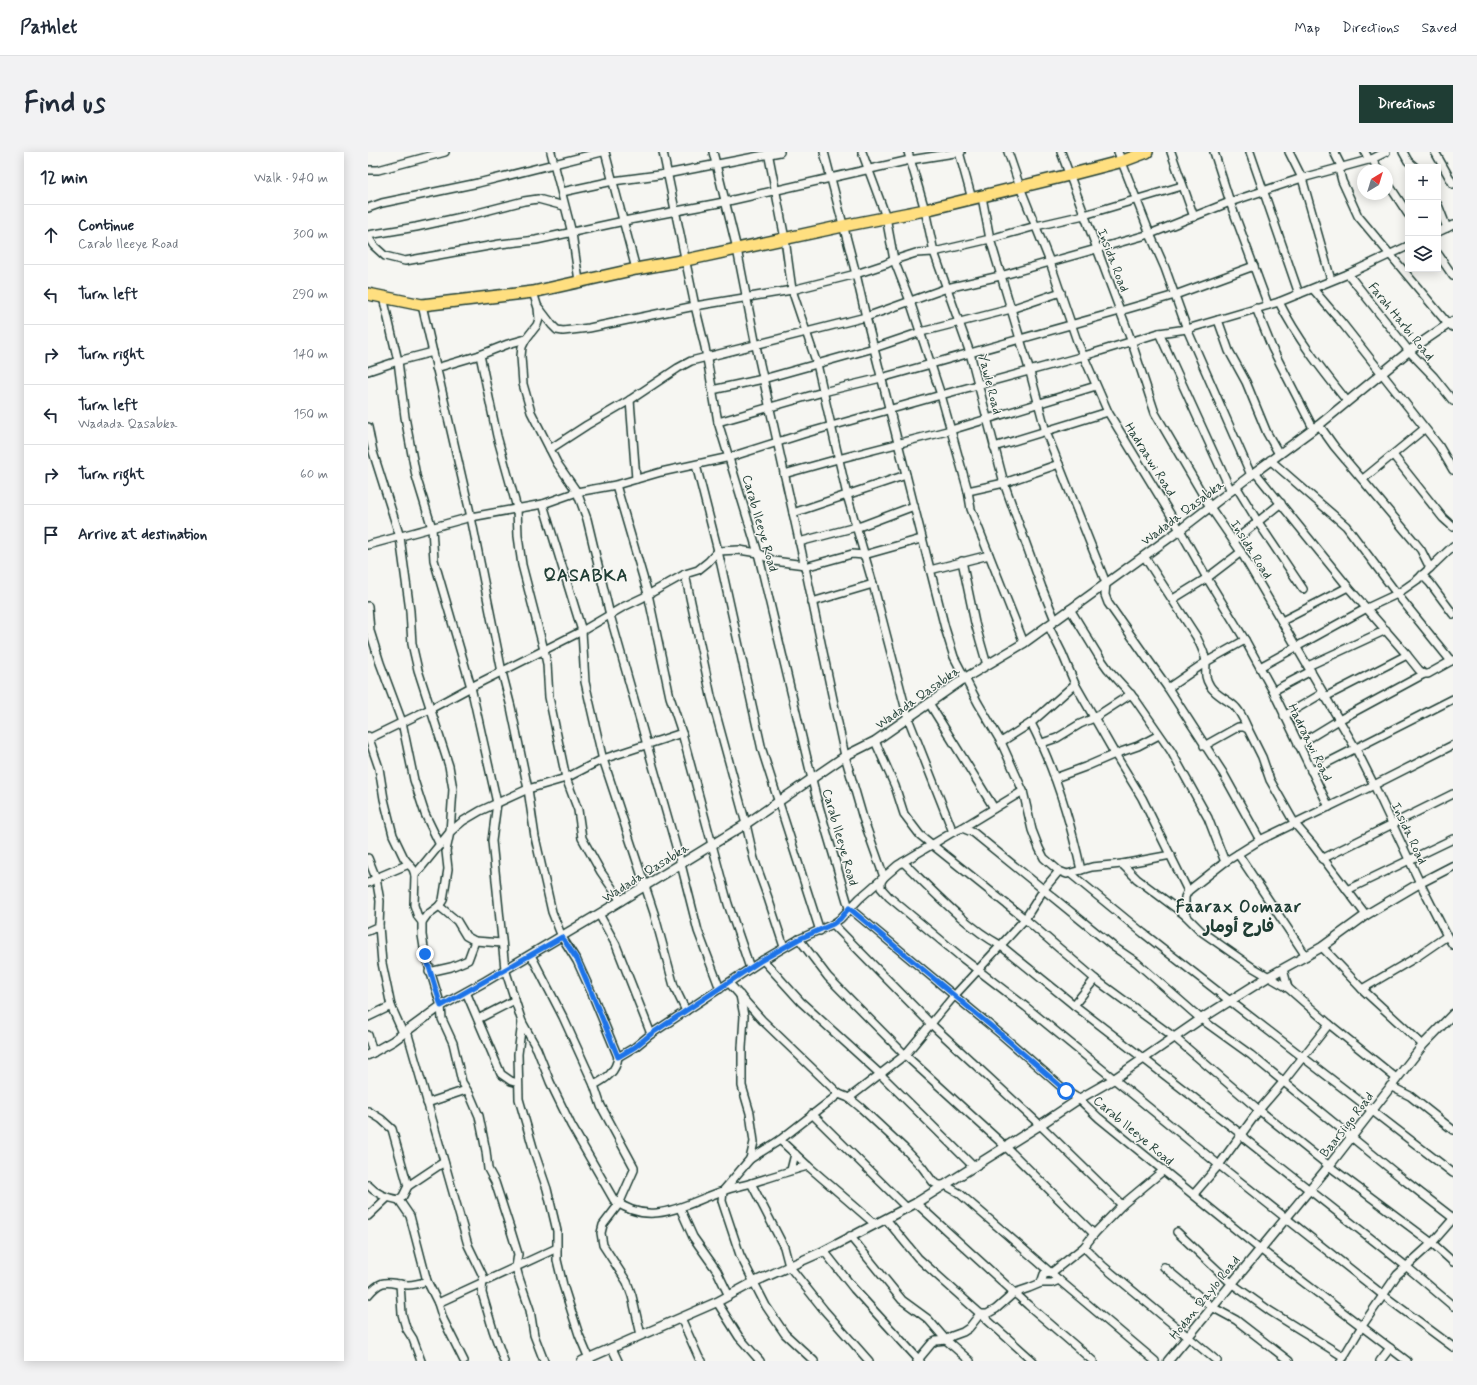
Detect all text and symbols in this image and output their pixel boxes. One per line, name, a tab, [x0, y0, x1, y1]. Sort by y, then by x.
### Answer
text: Pathlet	[20, 15, 77, 40]
text: Map	[1294, 19, 1320, 37]
text: Directions	[1342, 19, 1400, 37]
text: Saved	[1422, 19, 1457, 37]
button: Directions	[1359, 85, 1453, 123]
text: Find us	[24, 86, 105, 123]
north arrow	[1357, 164, 1393, 200]
map controls	[1405, 164, 1441, 272]
button: +	[1405, 164, 1441, 200]
text: 12 min	[40, 167, 88, 189]
text: Walk · 940 m	[254, 170, 328, 187]
button: −	[1405, 200, 1441, 236]
text: Continue	[78, 216, 134, 236]
icon: ahead	[40, 224, 62, 246]
text: 300 m	[293, 226, 328, 243]
street label: Insida Road	[1093, 227, 1132, 295]
text: Carab Ileeye Road	[78, 236, 178, 253]
button: layers	[1405, 236, 1441, 272]
street label: Farah Harbi Road	[1364, 279, 1438, 365]
icon: left	[40, 284, 62, 306]
text: Turn left	[78, 285, 138, 305]
text: 290 m	[292, 286, 328, 303]
icon: right	[40, 344, 62, 366]
text: Turn right	[78, 345, 145, 365]
text: 140 m	[293, 346, 328, 363]
street label: Yawle Road	[974, 352, 1005, 416]
text: Turn left	[78, 396, 138, 416]
icon: left	[40, 404, 62, 426]
text: 150 m	[294, 406, 328, 423]
text: Wadada Qasabka	[78, 416, 177, 433]
street label: Hadraawi Road	[1120, 420, 1179, 500]
icon: right	[40, 464, 62, 486]
text: Turn right	[78, 465, 145, 485]
text: 60 m	[300, 466, 328, 483]
street label: Carab Ileeye Road	[738, 473, 782, 574]
street label: Wadada Qasabka	[1138, 476, 1228, 550]
street label: Insida Road	[1226, 517, 1276, 582]
icon: arrive	[40, 524, 62, 546]
text: Arrive at destination	[78, 525, 207, 545]
district label: QASABKA	[543, 565, 629, 587]
street label: Wadada Qasabka	[872, 663, 964, 734]
street label: Hadraawi Road	[1284, 701, 1336, 784]
street label: Carab Ileeye Road	[818, 787, 862, 888]
street label: Insida Road	[1387, 800, 1430, 867]
street label: Wadada Qasabka	[599, 840, 693, 907]
district label: Faarax Oomaar فارح أومار	[1176, 896, 1302, 938]
route end	[416, 945, 434, 963]
route start	[1057, 1082, 1075, 1100]
street label: Baarsiigo Road	[1316, 1089, 1378, 1161]
street label: Carab Ileeye Road	[1089, 1092, 1177, 1170]
street label: Hodan Qaylo Road	[1166, 1252, 1244, 1344]

